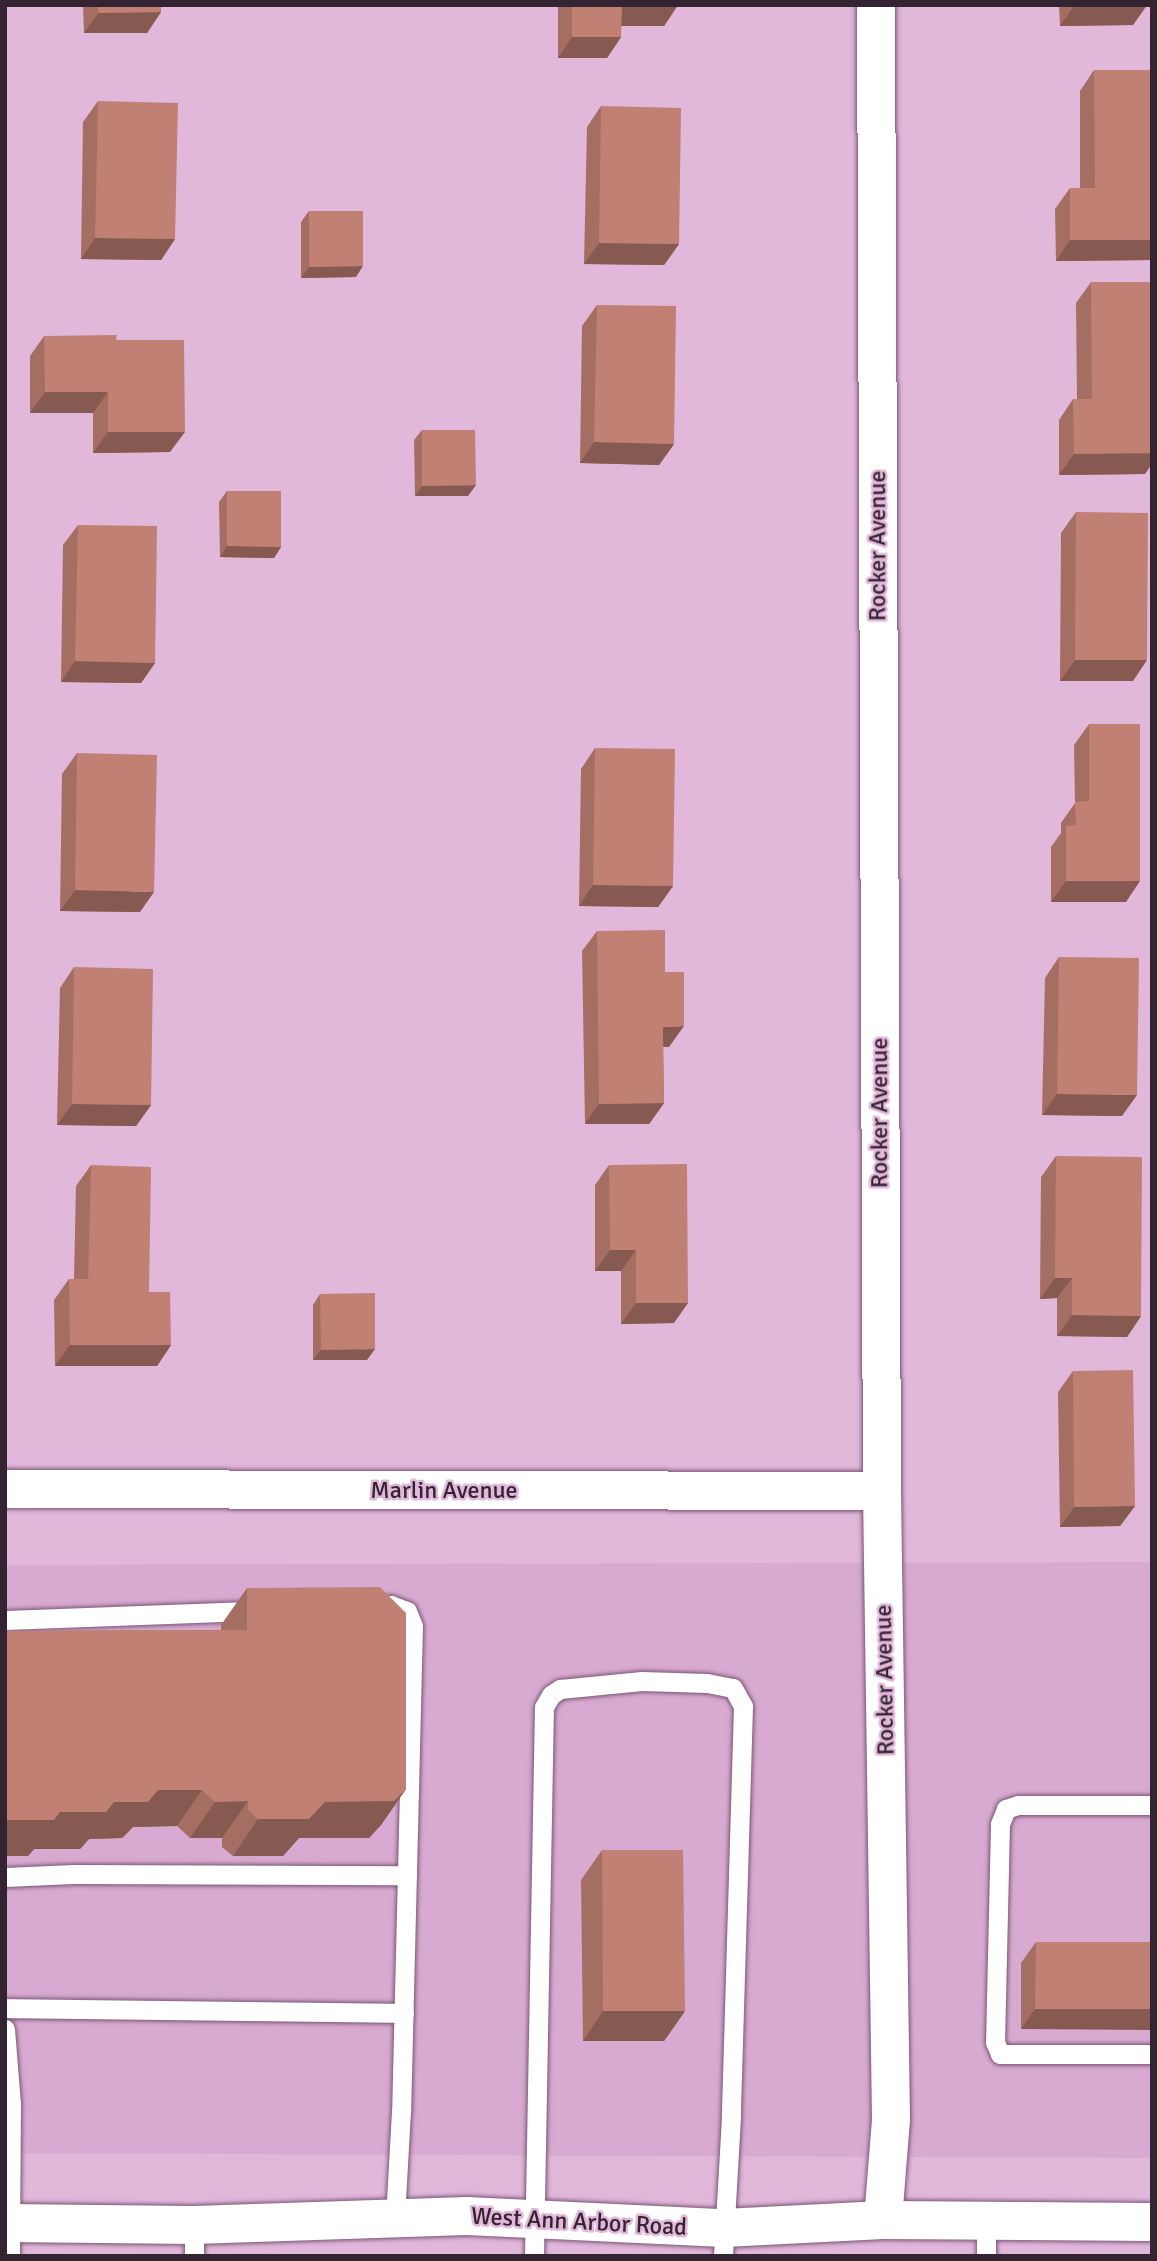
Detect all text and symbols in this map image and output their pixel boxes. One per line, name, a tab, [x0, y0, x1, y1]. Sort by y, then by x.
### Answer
street label: Rocker Avenue	[864, 471, 892, 621]
street label: Rocker Avenue	[866, 1038, 894, 1188]
street label: Marlin Avenue	[370, 1477, 518, 1505]
street label: Rocker Avenue	[869, 1604, 901, 1756]
street label: West Ann Arbor Road	[470, 2202, 688, 2242]

